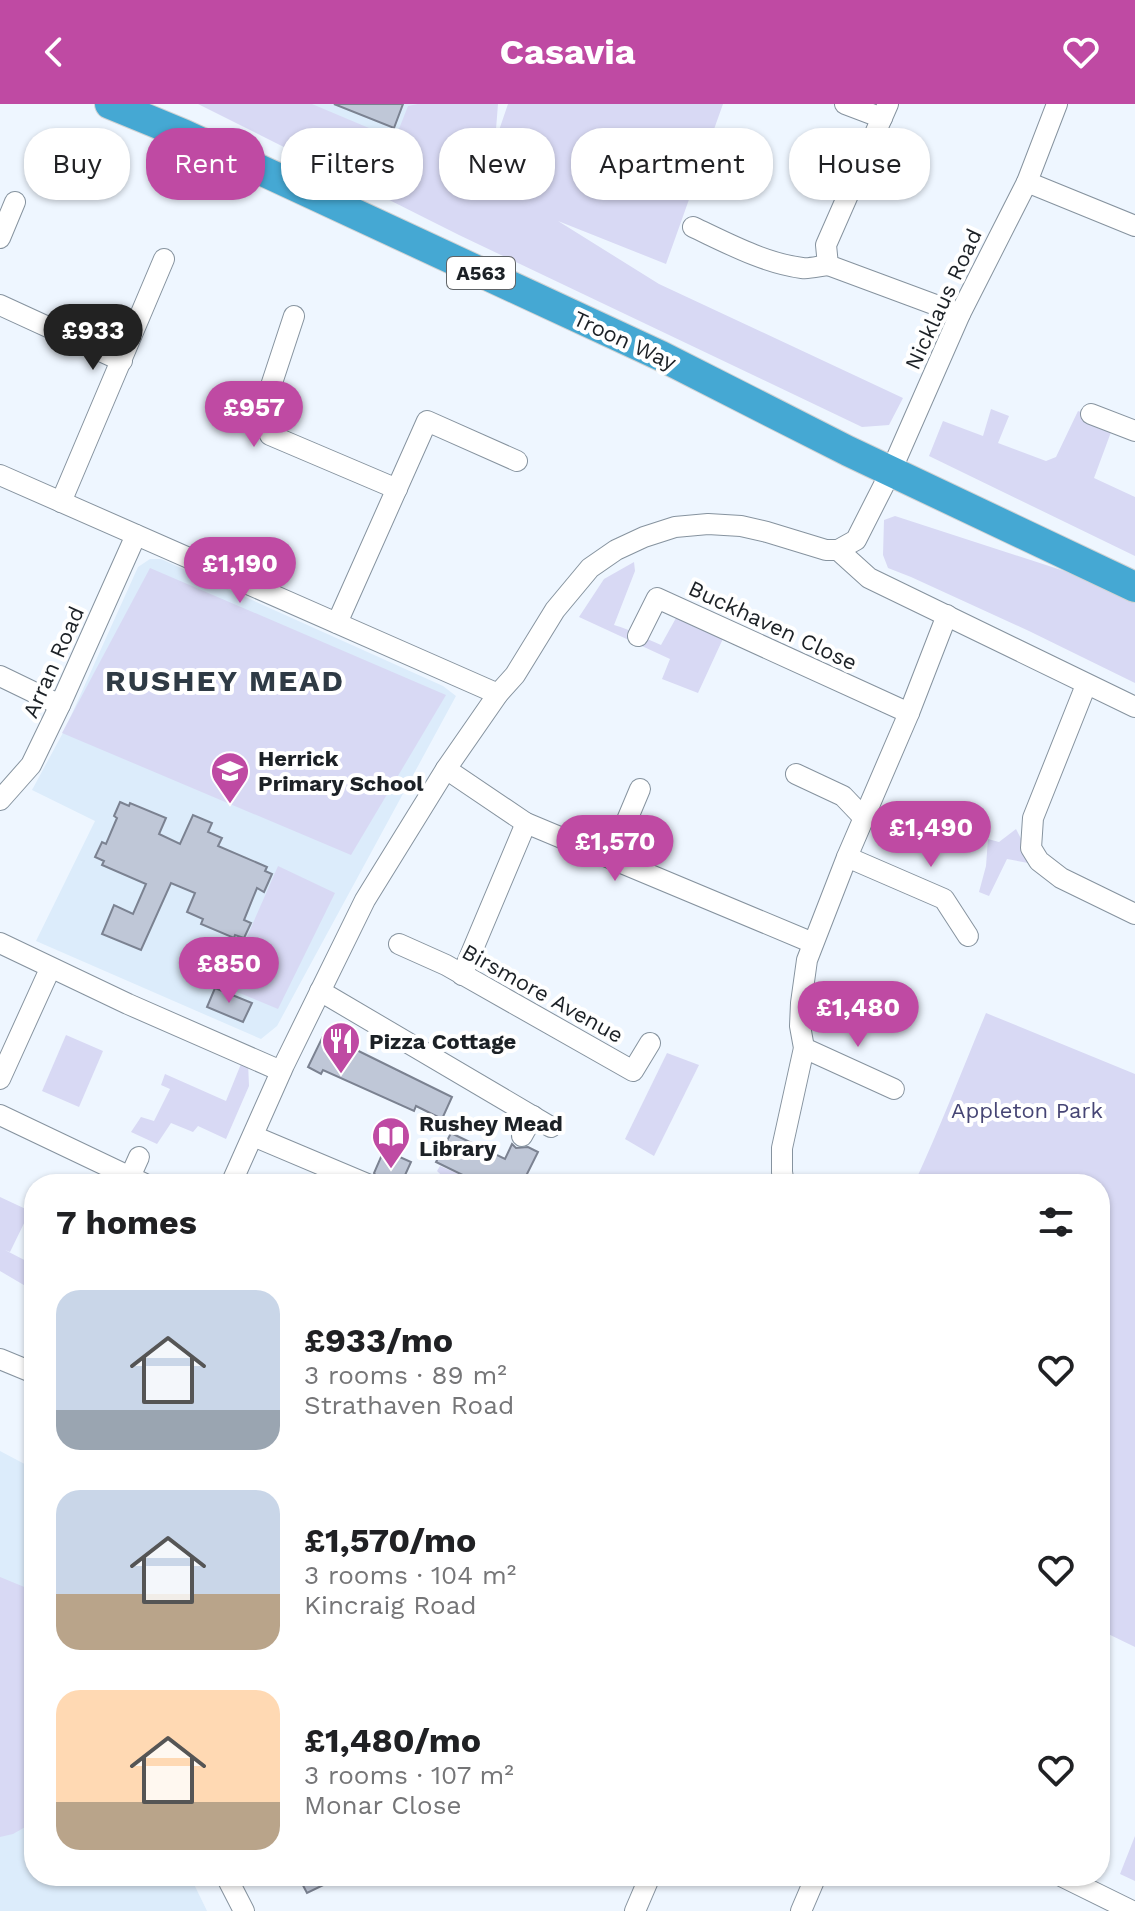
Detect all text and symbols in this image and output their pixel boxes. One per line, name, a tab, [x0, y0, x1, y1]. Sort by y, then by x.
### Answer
icon: back	[32, 30, 76, 74]
icon: heart	[1059, 30, 1103, 74]
text: Casavia	[499, 31, 636, 73]
chip: Buy	[24, 128, 130, 200]
chip: Rent	[146, 128, 265, 200]
chip: Filters	[281, 128, 423, 200]
chip: New	[439, 128, 555, 200]
chip: Apartment	[571, 128, 773, 200]
chip: House	[789, 128, 930, 200]
street label: Nicklaus Road	[900, 225, 987, 374]
road number: A563	[447, 257, 515, 289]
pin: £933	[46, 304, 140, 372]
street label: Troon Way	[569, 306, 681, 375]
text: £933	[62, 315, 124, 345]
pin: £957	[207, 381, 301, 449]
text: £957	[223, 392, 285, 422]
pin: £1,190	[175, 537, 305, 605]
text: £1,190	[202, 548, 278, 578]
street label: Buckhaven Close	[685, 575, 861, 675]
street label: Arran Road	[18, 603, 89, 722]
district label: RUSHEY MEAD	[105, 663, 345, 698]
place label: Herrick Primary School	[258, 746, 424, 796]
school or university icon: Herrick Primary School	[209, 750, 251, 805]
pin: £1,490	[866, 801, 996, 869]
text: £1,490	[889, 812, 973, 842]
pin: £1,570	[550, 815, 680, 883]
text: £1,570	[574, 826, 656, 856]
pin: £850	[182, 937, 276, 1005]
street label: Birsmore Avenue	[458, 939, 628, 1048]
text: £850	[197, 948, 261, 978]
pin: £1,480	[793, 981, 923, 1049]
text: £1,480	[816, 992, 900, 1022]
restaurant icon: Pizza Cottage	[320, 1020, 362, 1075]
place label: Pizza Cottage	[369, 1029, 516, 1054]
park label: Appleton Park	[951, 1098, 1103, 1123]
place label: Rushey Mead Library	[419, 1111, 563, 1161]
library icon: Rushey Mead Library	[370, 1115, 412, 1170]
icon: filters	[1034, 1200, 1078, 1244]
text: 7 homes	[56, 1202, 197, 1242]
text: £933/mo	[304, 1320, 453, 1360]
icon: home	[120, 1322, 216, 1418]
icon: heart	[1034, 1348, 1078, 1392]
text: 3 rooms · 89 m²	[304, 1360, 507, 1390]
text: Strathaven Road	[304, 1390, 514, 1420]
text: £1,570/mo	[304, 1520, 476, 1560]
icon: home	[120, 1522, 216, 1618]
icon: heart	[1034, 1548, 1078, 1592]
text: 3 rooms · 104 m²	[304, 1560, 516, 1590]
text: Kincraig Road	[304, 1590, 477, 1620]
text: £1,480/mo	[304, 1720, 481, 1760]
icon: home	[120, 1722, 216, 1818]
icon: heart	[1034, 1748, 1078, 1792]
text: 3 rooms · 107 m²	[304, 1760, 514, 1790]
text: Monar Close	[304, 1790, 461, 1820]

